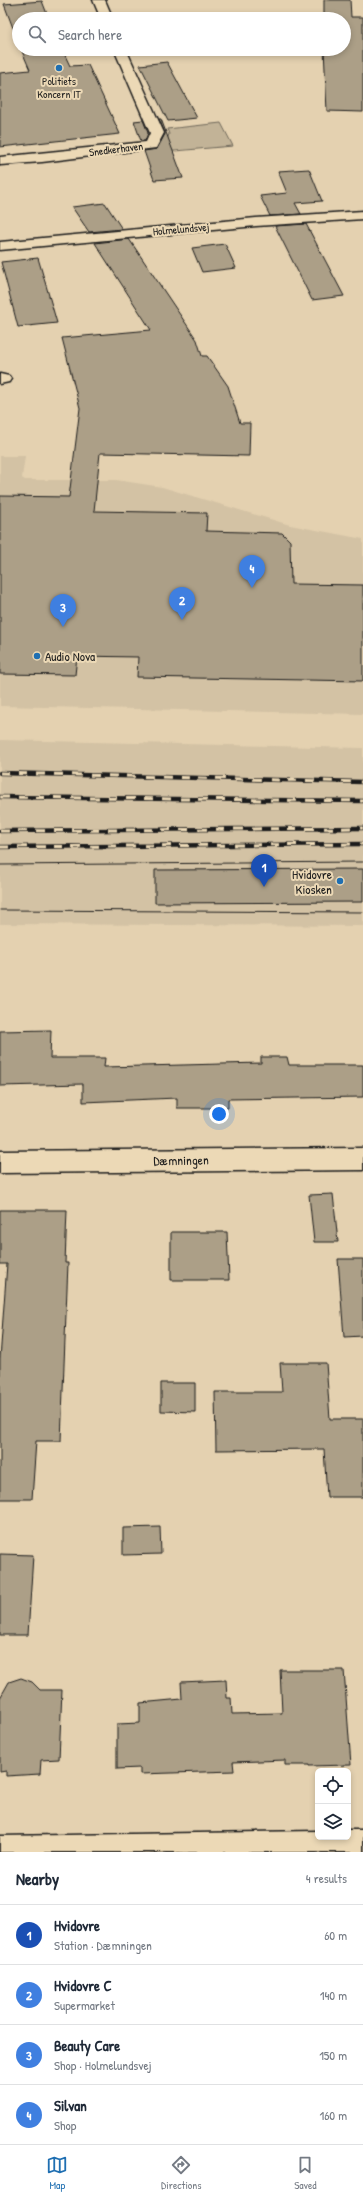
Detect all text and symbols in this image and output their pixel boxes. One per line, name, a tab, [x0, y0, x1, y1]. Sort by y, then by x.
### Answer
search box	[12, 12, 351, 56]
icon: search	[26, 23, 48, 45]
text: Search here	[58, 24, 122, 45]
marker: Politiets Koncern IT	[54, 63, 64, 73]
place label: Politiets Koncern IT	[37, 74, 81, 101]
street label: Snedkerhaven	[88, 139, 144, 159]
street label: Holmelundsvej	[152, 220, 210, 238]
pin: 4	[239, 555, 265, 588]
pin: 2	[169, 587, 195, 620]
pin: 3	[50, 594, 76, 627]
place label: Audio Nova	[45, 647, 95, 665]
marker: Audio Nova	[32, 651, 42, 661]
pin: 1	[251, 854, 277, 887]
place label: Hvidovre Kiosken	[292, 865, 332, 898]
marker: Hvidovre Kiosken	[335, 876, 345, 886]
your location	[209, 1104, 229, 1124]
street label: Dæmningen	[153, 1151, 209, 1169]
map controls	[315, 1768, 351, 1840]
button: locate	[315, 1768, 351, 1804]
button: layers	[315, 1804, 351, 1840]
text: Nearby	[16, 1867, 59, 1890]
text: 4 results	[306, 1869, 347, 1887]
text: Hvidovre	[54, 1915, 100, 1936]
text: 1	[27, 1926, 31, 1944]
text: 60 m	[324, 1926, 347, 1944]
text: Station · Dæmningen	[54, 1936, 152, 1954]
text: Hvidovre C	[54, 1975, 112, 1996]
text: 2	[26, 1986, 32, 2004]
text: 140 m	[320, 1986, 347, 2004]
text: Supermarket	[54, 1996, 115, 2014]
text: Beauty Care	[54, 2035, 120, 2056]
text: 3	[26, 2046, 32, 2064]
text: 150 m	[319, 2046, 347, 2064]
text: Shop · Holmelundsvej	[54, 2056, 152, 2074]
text: Silvan	[54, 2095, 87, 2116]
text: 4	[27, 2106, 31, 2124]
text: 160 m	[319, 2106, 347, 2124]
text: Shop	[54, 2116, 76, 2134]
tab: Map	[46, 2154, 68, 2192]
tab: Directions	[161, 2154, 202, 2192]
tab: Saved	[294, 2154, 317, 2192]

